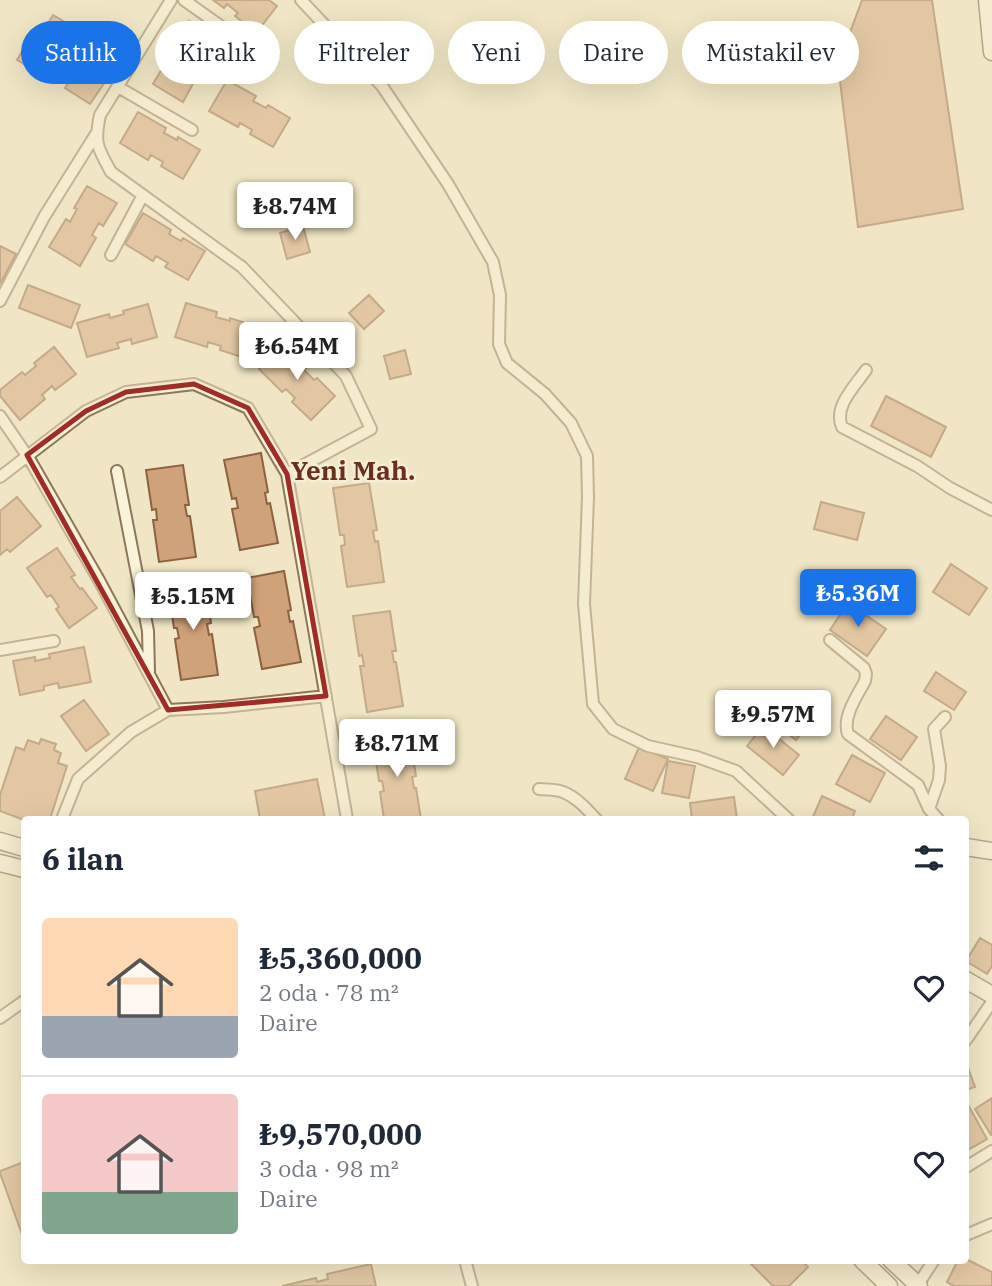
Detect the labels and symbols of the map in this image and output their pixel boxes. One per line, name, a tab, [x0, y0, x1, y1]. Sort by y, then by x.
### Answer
pin: ₺8.74M	[238, 182, 352, 242]
pin: ₺6.54M	[240, 322, 354, 382]
district label: Yeni Mah.	[291, 453, 415, 487]
pin: ₺5.36M	[801, 570, 915, 629]
pin: ₺5.15M	[136, 572, 250, 632]
pin: ₺9.57M	[716, 690, 830, 750]
pin: ₺8.71M	[340, 720, 454, 779]

